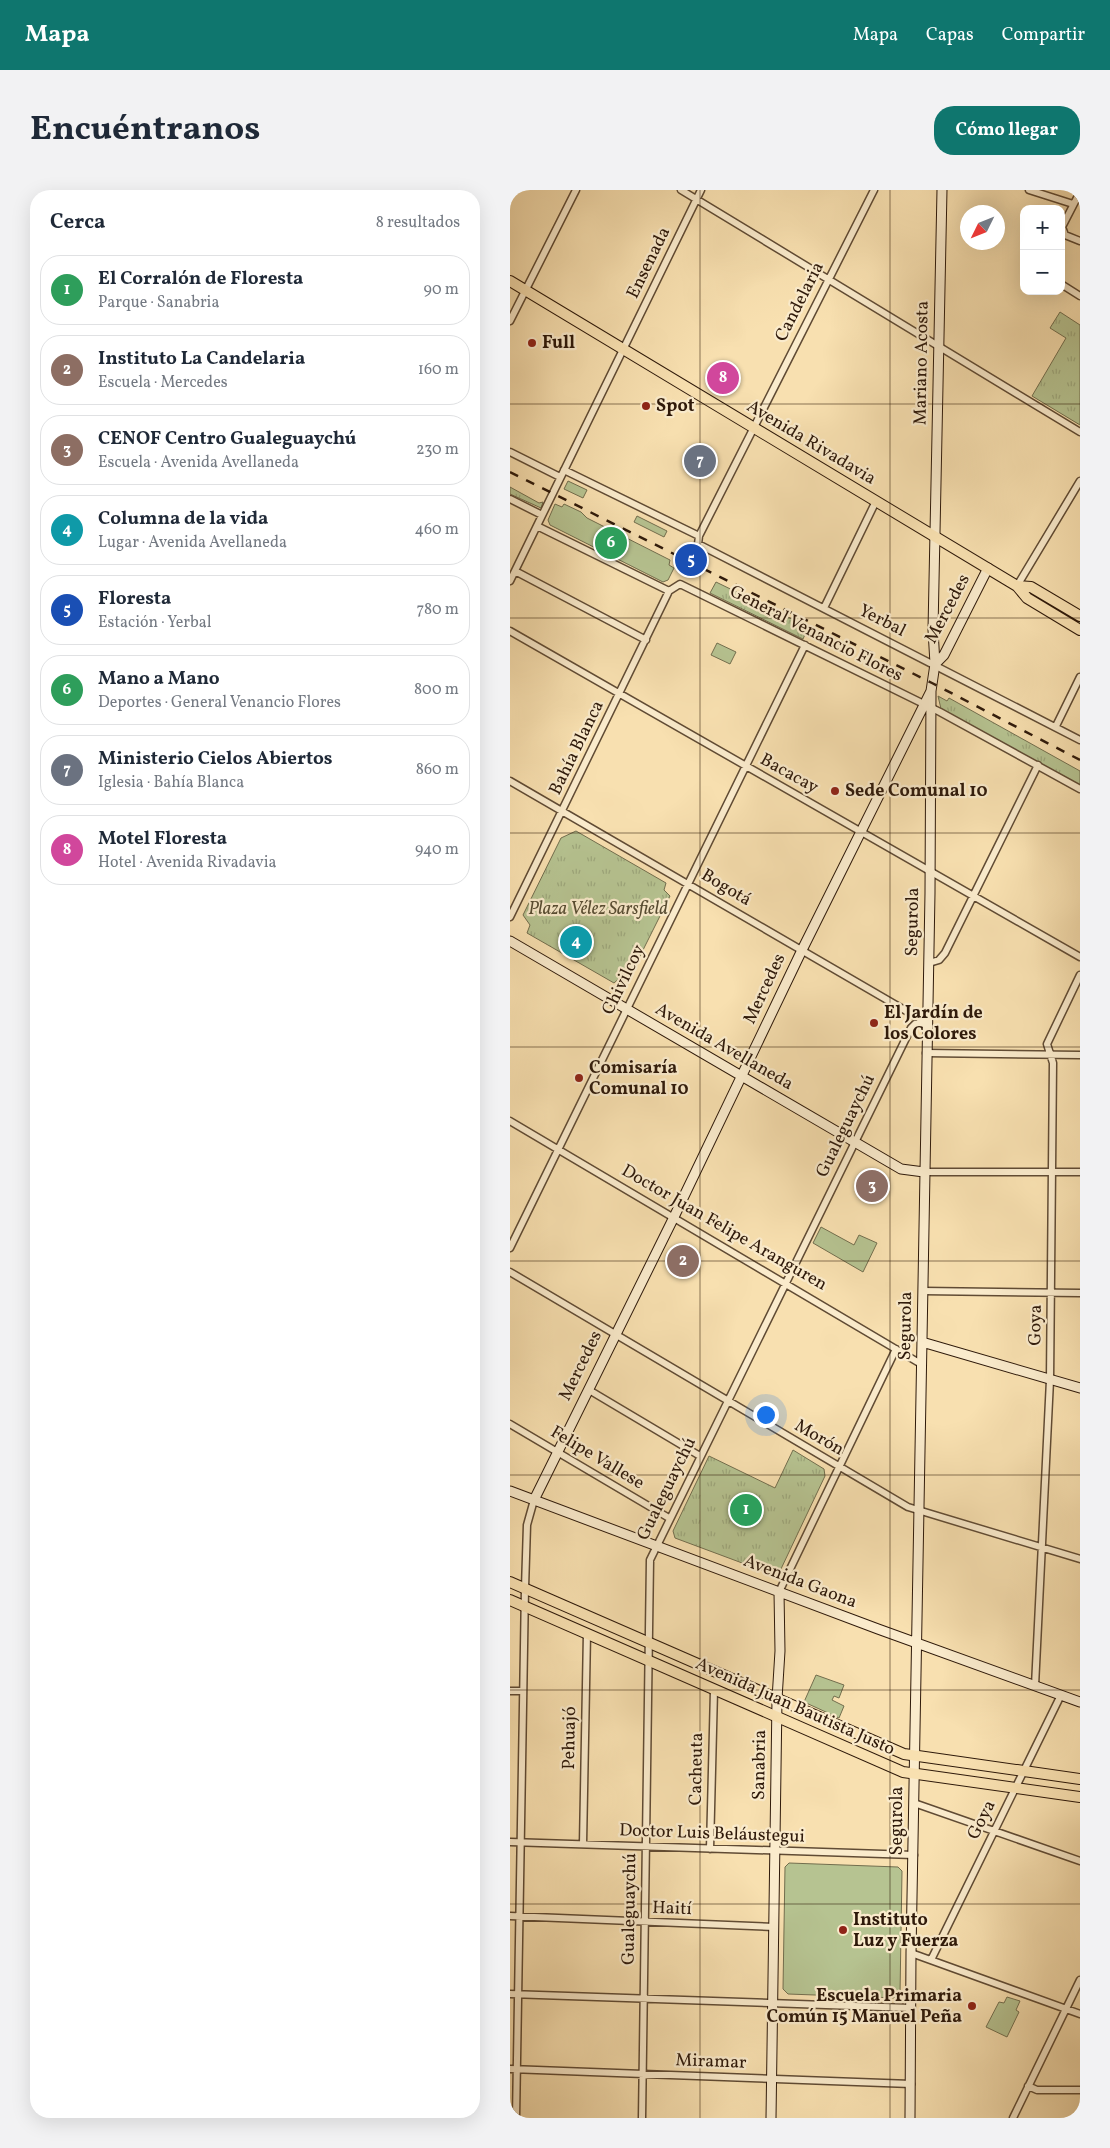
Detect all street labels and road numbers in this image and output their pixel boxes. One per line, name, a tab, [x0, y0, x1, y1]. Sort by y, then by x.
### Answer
street label: Ensenada	[621, 223, 677, 303]
street label: Candelaria	[769, 258, 831, 346]
street label: Mariano Acosta	[908, 301, 936, 425]
street label: Avenida Rivadavia	[742, 394, 880, 492]
street label: Mercedes	[919, 570, 977, 648]
street label: General Venancio Flores	[725, 580, 907, 688]
street label: Yerbal	[854, 599, 910, 643]
street label: Bahía Blanca	[543, 697, 611, 799]
street label: Bacacay	[755, 748, 823, 800]
street label: Bogotá	[696, 863, 756, 913]
street label: Segurola	[900, 887, 926, 957]
street label: Chivilcoy	[596, 940, 652, 1019]
street label: Mercedes	[738, 950, 792, 1028]
street label: Avenida Avellaneda	[650, 997, 798, 1097]
street label: Gualeguaychú	[810, 1070, 882, 1182]
street label: Doctor Juan Felipe Aranguren	[616, 1159, 832, 1297]
street label: Segurola	[893, 1291, 919, 1361]
street label: Goya	[1023, 1304, 1049, 1346]
street label: Mercedes	[553, 1327, 609, 1405]
street label: Morón	[789, 1414, 849, 1462]
street label: Felipe Vallese	[545, 1420, 649, 1496]
street label: Gualeguaychú	[631, 1433, 703, 1545]
street label: Avenida Gaona	[740, 1549, 860, 1615]
street label: Avenida Juan Bautista Justo	[691, 1652, 899, 1762]
street label: Pehuajó	[557, 1706, 583, 1770]
street label: Sanabria	[747, 1730, 773, 1800]
street label: Cacheuta	[684, 1732, 710, 1806]
street label: Segurola	[885, 1786, 910, 1856]
street label: Goya	[961, 1796, 1003, 1844]
street label: Doctor Luis Beláustegui	[619, 1818, 805, 1850]
street label: Gualeguaychú	[617, 1853, 643, 1965]
street label: Haití	[652, 1896, 693, 1922]
street label: Miramar	[675, 2048, 747, 2076]

